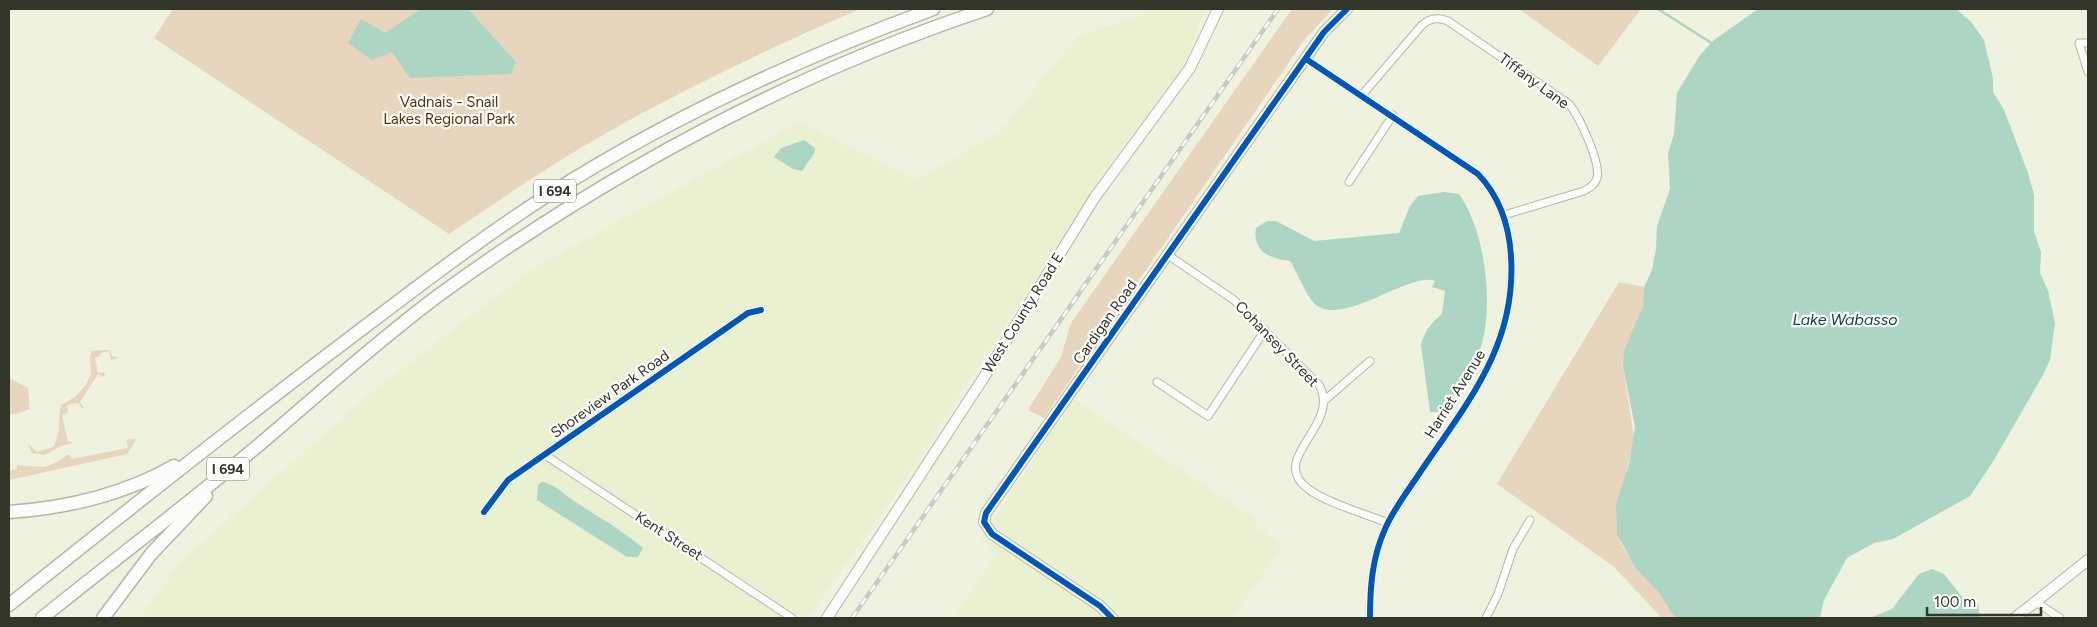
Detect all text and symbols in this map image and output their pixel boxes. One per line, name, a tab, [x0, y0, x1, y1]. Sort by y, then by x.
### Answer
street label: Tiffany Lane	[1495, 50, 1573, 112]
park label: Vadnais - Snail Lakes Regional Park	[383, 93, 516, 128]
road number: I 694	[534, 180, 576, 202]
street label: West County Road E	[979, 249, 1067, 377]
street label: Cardigan Road	[1069, 276, 1141, 368]
street label: Cohansey Street	[1231, 297, 1323, 391]
water label: Lake Wabasso	[1792, 310, 1898, 329]
street label: Shoreview Park Road	[547, 346, 673, 442]
street label: Harriet Avenue	[1421, 346, 1489, 442]
road number: I 694	[207, 458, 249, 480]
street label: Kent Street	[632, 507, 706, 565]
scale bar	[1927, 584, 2041, 616]
text: 100 m	[1934, 593, 1976, 611]

